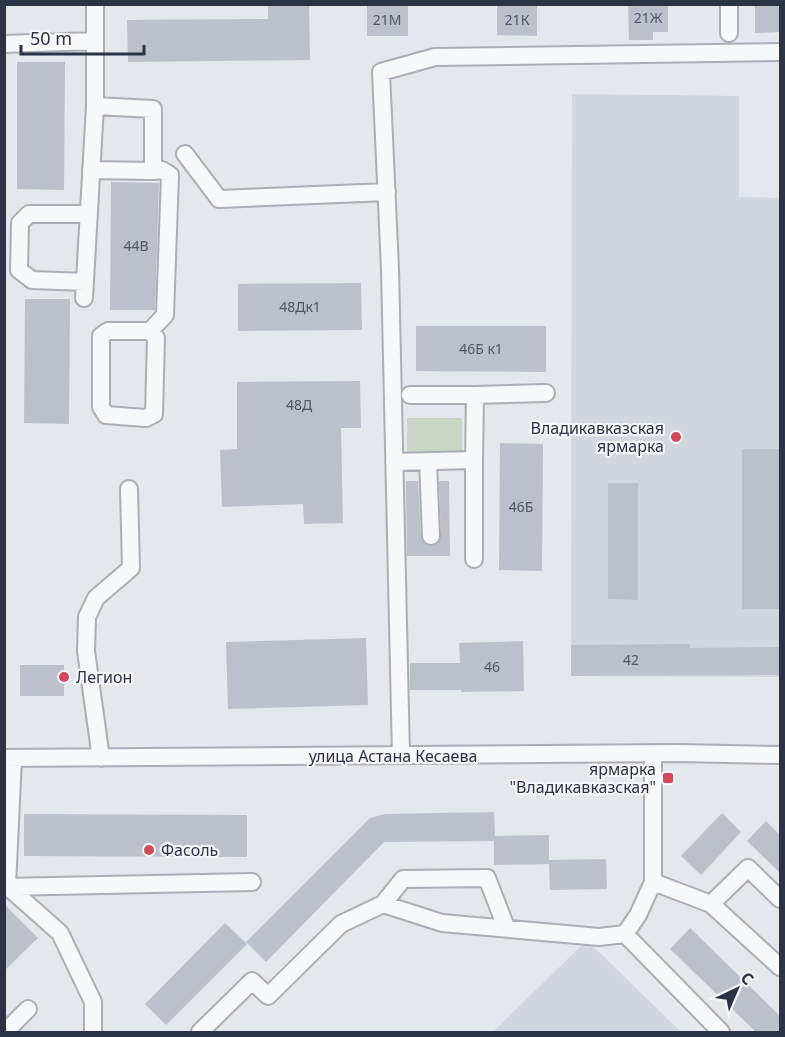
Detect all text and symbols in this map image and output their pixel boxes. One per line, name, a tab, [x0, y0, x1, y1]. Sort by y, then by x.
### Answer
house number: 21Ж	[634, 8, 663, 27]
house number: 21М	[373, 10, 401, 29]
house number: 21К	[505, 10, 530, 29]
scale bar	[21, 18, 144, 56]
text: 50 m	[30, 26, 72, 50]
house number: 44В	[123, 236, 149, 255]
house number: 48Дк1	[279, 297, 321, 316]
house number: 46Б к1	[459, 339, 503, 358]
house number: 48Д	[286, 395, 313, 414]
place label: Владикавказская ярмарка	[530, 417, 664, 457]
marker: Владикавказская ярмарка	[669, 430, 683, 444]
house number: 46Б	[509, 497, 533, 516]
house number: 42	[623, 650, 639, 669]
house number: 46	[484, 657, 500, 676]
place label: Легион	[76, 666, 132, 688]
marker: Легион	[57, 670, 71, 684]
street label: улица Астана Кесаева	[309, 745, 477, 767]
place label: ярмарка "Владикавказская"	[509, 758, 656, 798]
marker: ярмарка "Владикавказская"	[661, 771, 675, 785]
place label: Фасоль	[161, 839, 218, 861]
marker: Фасоль	[142, 843, 156, 857]
north arrow	[707, 959, 767, 1019]
text: С	[736, 967, 759, 990]

